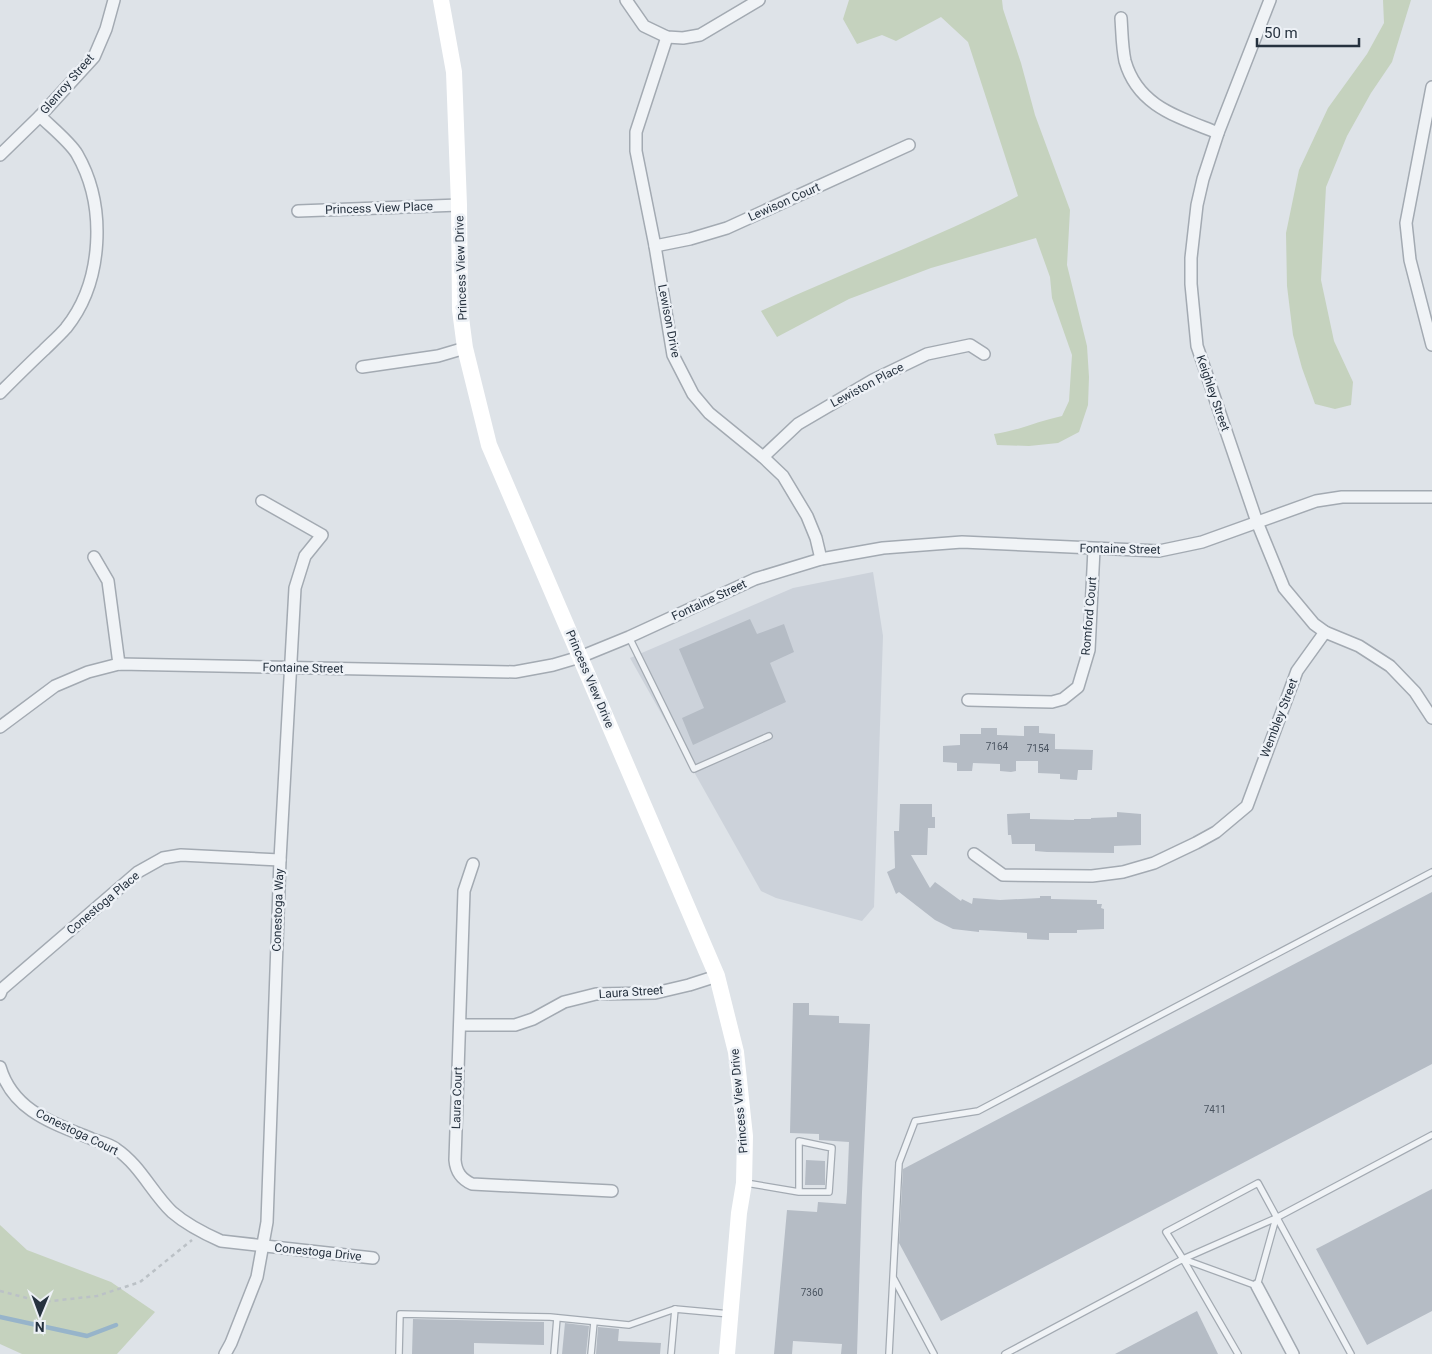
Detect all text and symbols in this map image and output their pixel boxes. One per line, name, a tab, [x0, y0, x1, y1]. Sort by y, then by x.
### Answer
scale bar	[1257, 15, 1360, 47]
text: 50 m	[1264, 24, 1298, 42]
street label: Glenroy Street	[37, 51, 97, 117]
street label: Lewison Court	[746, 180, 822, 224]
street label: Princess View Place	[325, 199, 433, 217]
street label: Princess View Drive	[452, 215, 470, 321]
street label: Lewison Drive	[655, 283, 683, 359]
street label: Keighley Street	[1193, 353, 1233, 433]
street label: Lewiston Place	[828, 360, 906, 410]
street label: Fontaine Street	[1079, 541, 1161, 557]
street label: Romford Court	[1079, 576, 1099, 656]
street label: Fontaine Street	[669, 577, 749, 623]
street label: Princess View Drive	[563, 628, 617, 730]
street label: Fontaine Street	[262, 660, 344, 676]
street label: Wembley Street	[1257, 676, 1301, 760]
house number: 7164	[986, 741, 1009, 752]
house number: 7154	[1027, 743, 1050, 754]
street label: Conestoga Way	[270, 868, 286, 952]
street label: Conestoga Place	[64, 869, 142, 937]
street label: Laura Street	[598, 983, 664, 1001]
street label: Princess View Drive	[727, 1048, 751, 1154]
street label: Laura Court	[449, 1066, 465, 1129]
house number: 7411	[1204, 1104, 1226, 1115]
street label: Conestoga Court	[33, 1106, 121, 1158]
street label: Conestoga Drive	[274, 1240, 362, 1264]
house number: 7360	[801, 1287, 824, 1298]
north arrow	[15, 1289, 65, 1339]
text: N	[35, 1319, 45, 1335]

